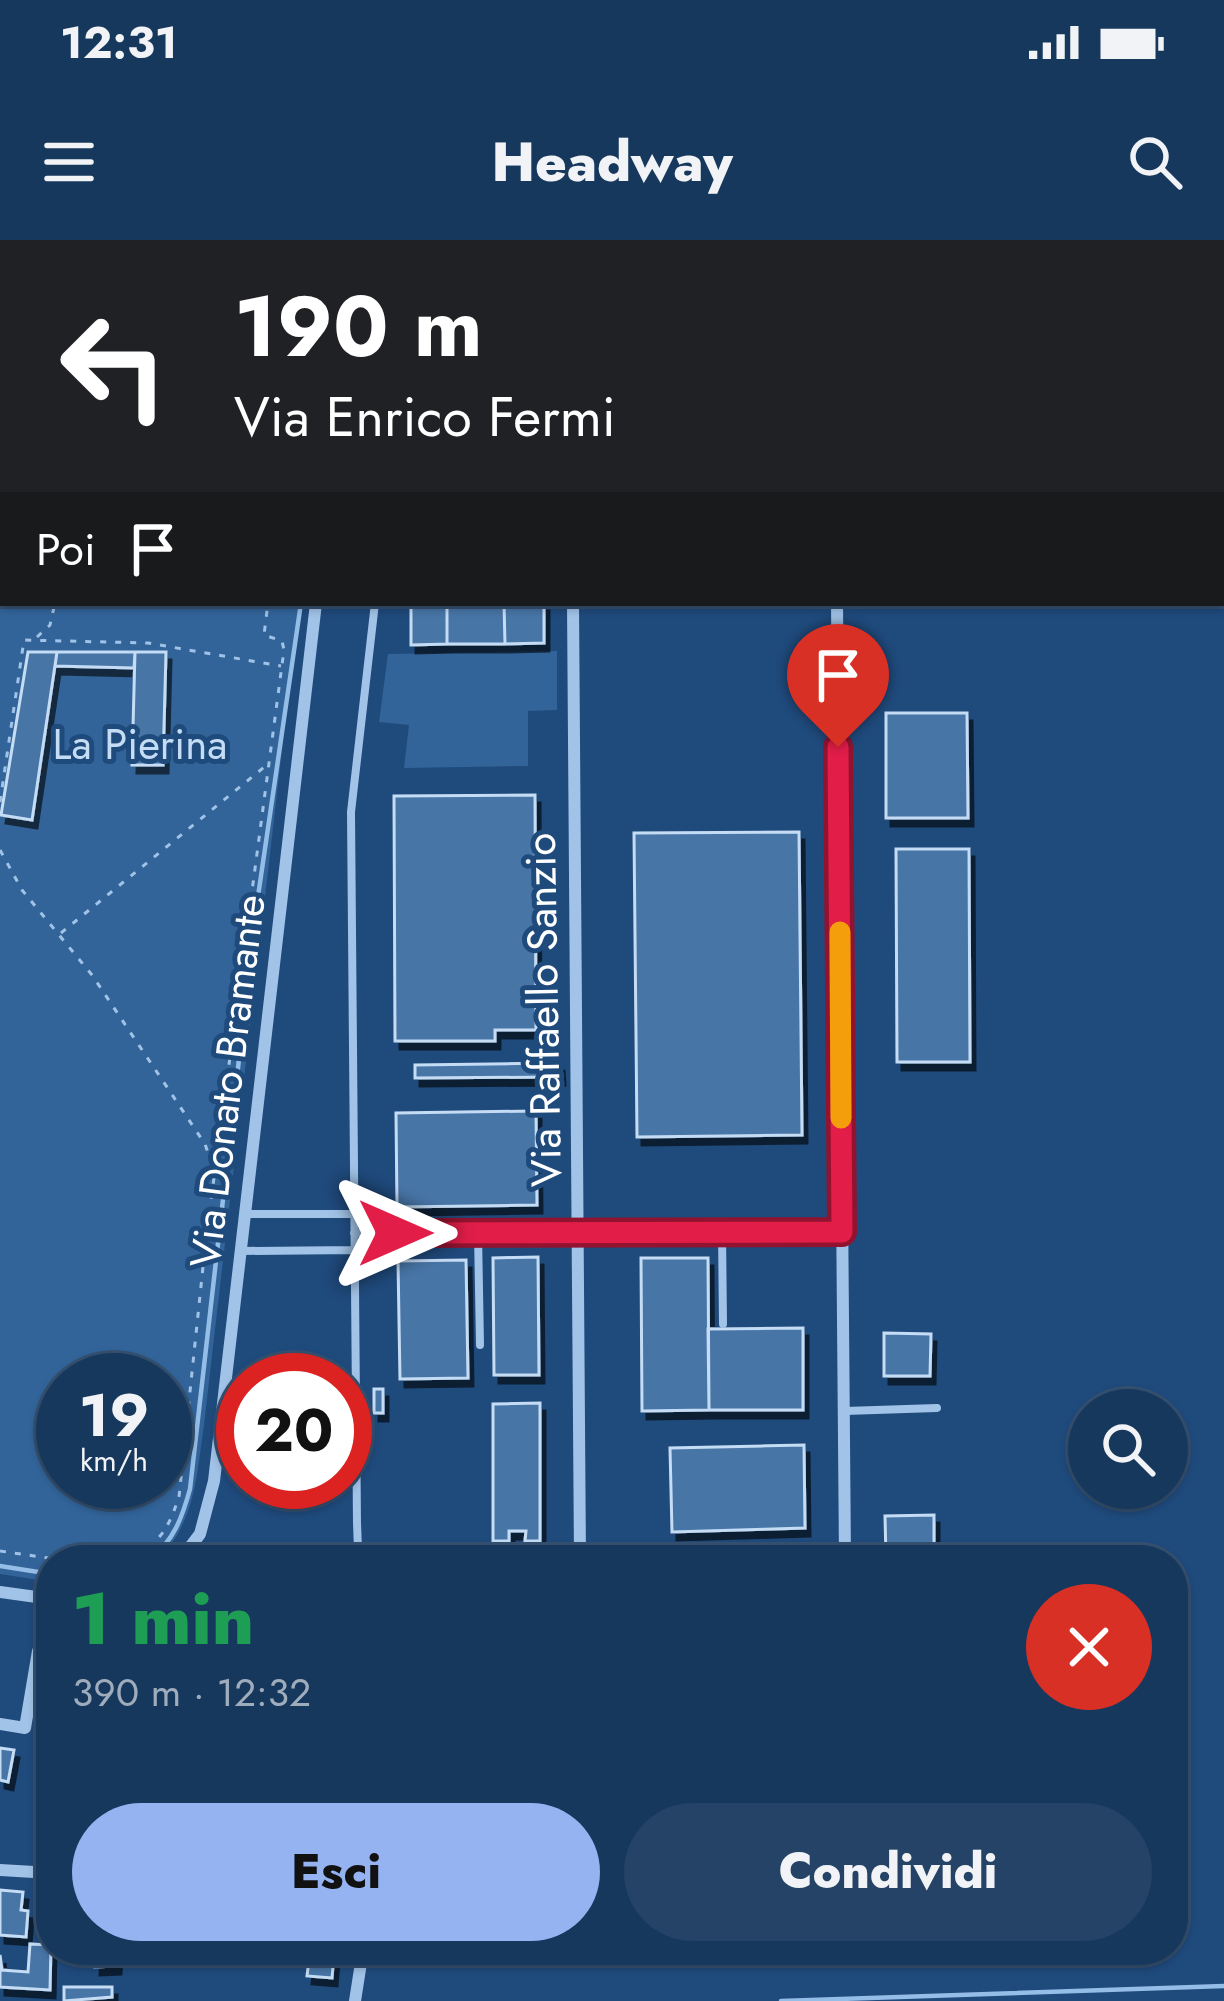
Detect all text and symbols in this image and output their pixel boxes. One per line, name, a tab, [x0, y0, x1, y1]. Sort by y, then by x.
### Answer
text: 12:31	[60, 10, 178, 75]
text: Headway	[491, 123, 733, 201]
icon: menu	[36, 129, 102, 195]
icon: search	[1122, 129, 1188, 195]
text: 190 m	[234, 266, 483, 388]
icon: left	[36, 288, 192, 444]
text: Via Enrico Fermi	[234, 378, 616, 456]
icon: arrive	[120, 516, 186, 582]
text: Poi	[36, 517, 96, 582]
pin	[787, 624, 889, 747]
icon: arrive	[805, 642, 871, 708]
park label: La Pierina	[53, 714, 227, 775]
street label: Via Raffaello Sanzio	[510, 832, 577, 1188]
street label: Via Donato Bramante	[174, 891, 281, 1271]
position arrow	[332, 1170, 458, 1296]
speed limit sign: 20	[216, 1353, 372, 1509]
text: 19	[79, 1372, 149, 1459]
map controls	[1068, 1389, 1188, 1509]
button: search	[1068, 1389, 1188, 1509]
text: km/h	[80, 1439, 148, 1482]
text: 1 min	[72, 1567, 254, 1671]
button: close	[1026, 1584, 1152, 1710]
text: 390 m · 12:32	[72, 1664, 311, 1721]
button: Esci	[72, 1803, 600, 1941]
button: Condividi	[624, 1803, 1152, 1941]

